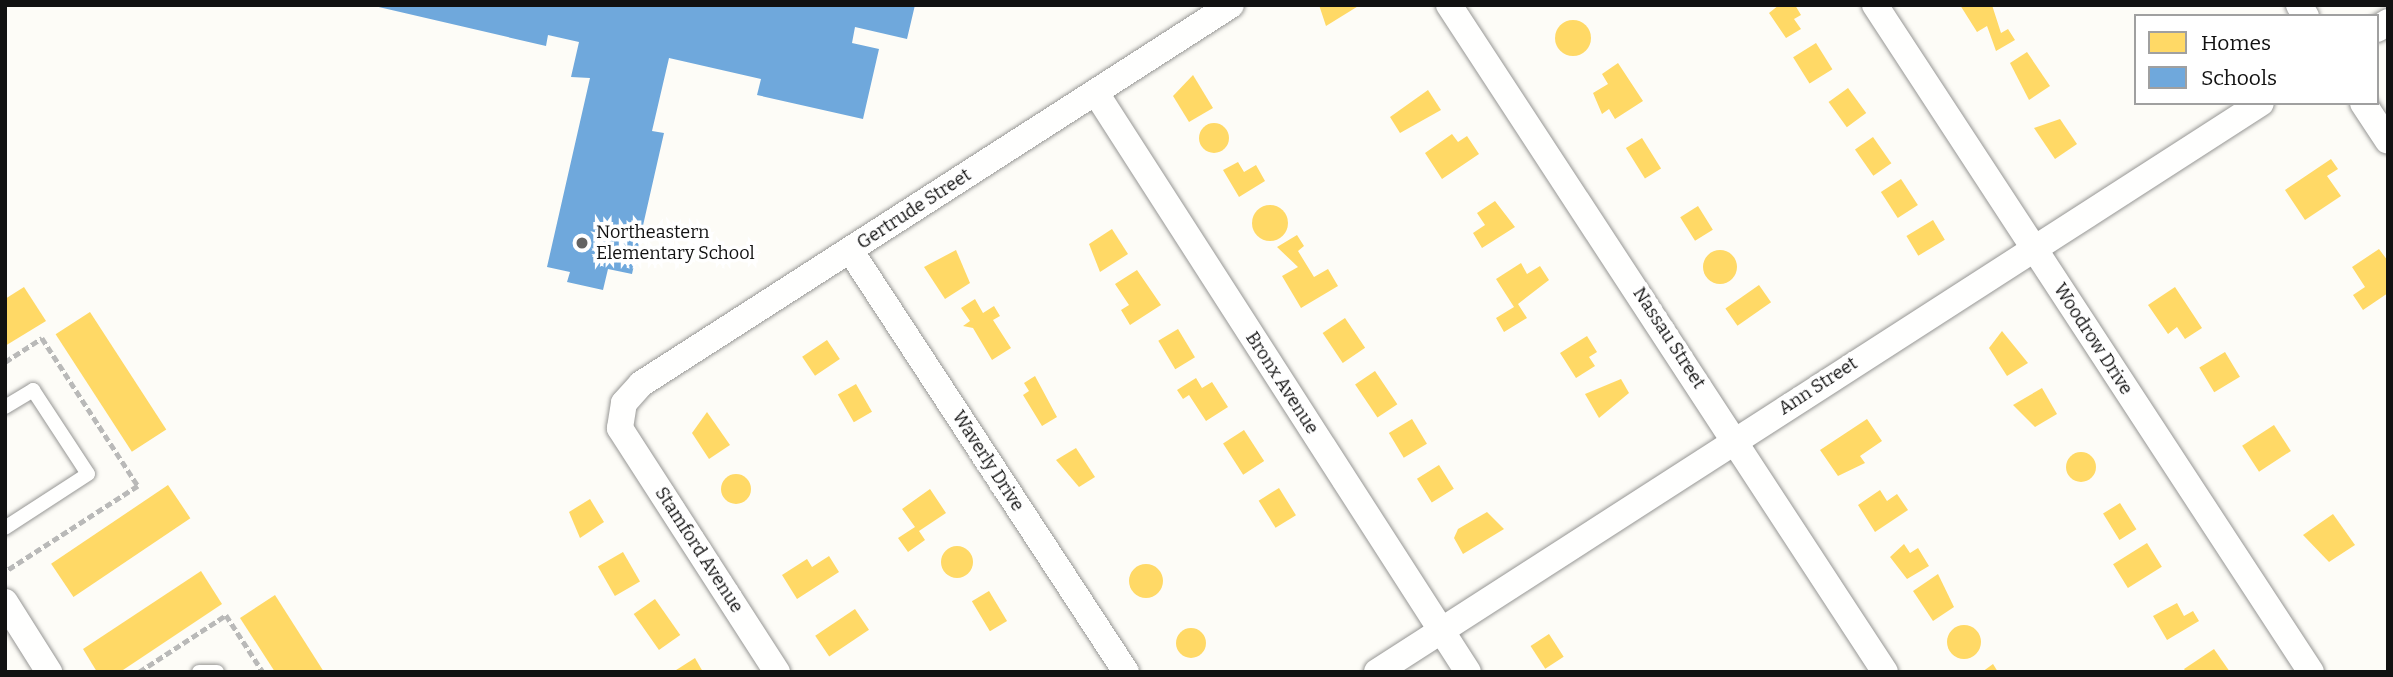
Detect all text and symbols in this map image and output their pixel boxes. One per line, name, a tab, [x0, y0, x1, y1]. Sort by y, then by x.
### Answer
legend	[2134, 14, 2379, 105]
text: Homes	[2201, 30, 2271, 56]
text: Schools	[2201, 65, 2277, 91]
street label: Gertrude Street	[853, 164, 975, 254]
place label: Northeastern Elementary School	[596, 222, 755, 264]
marker: Northeastern Elementary School	[574, 235, 590, 251]
street label: Woodrow Drive	[2049, 279, 2137, 399]
street label: Nassau Street	[1628, 283, 1710, 393]
street label: Bronx Avenue	[1241, 328, 1323, 438]
street label: Ann Street	[1775, 353, 1861, 419]
street label: Waverly Drive	[948, 407, 1028, 515]
street label: Stamford Avenue	[650, 483, 748, 617]

